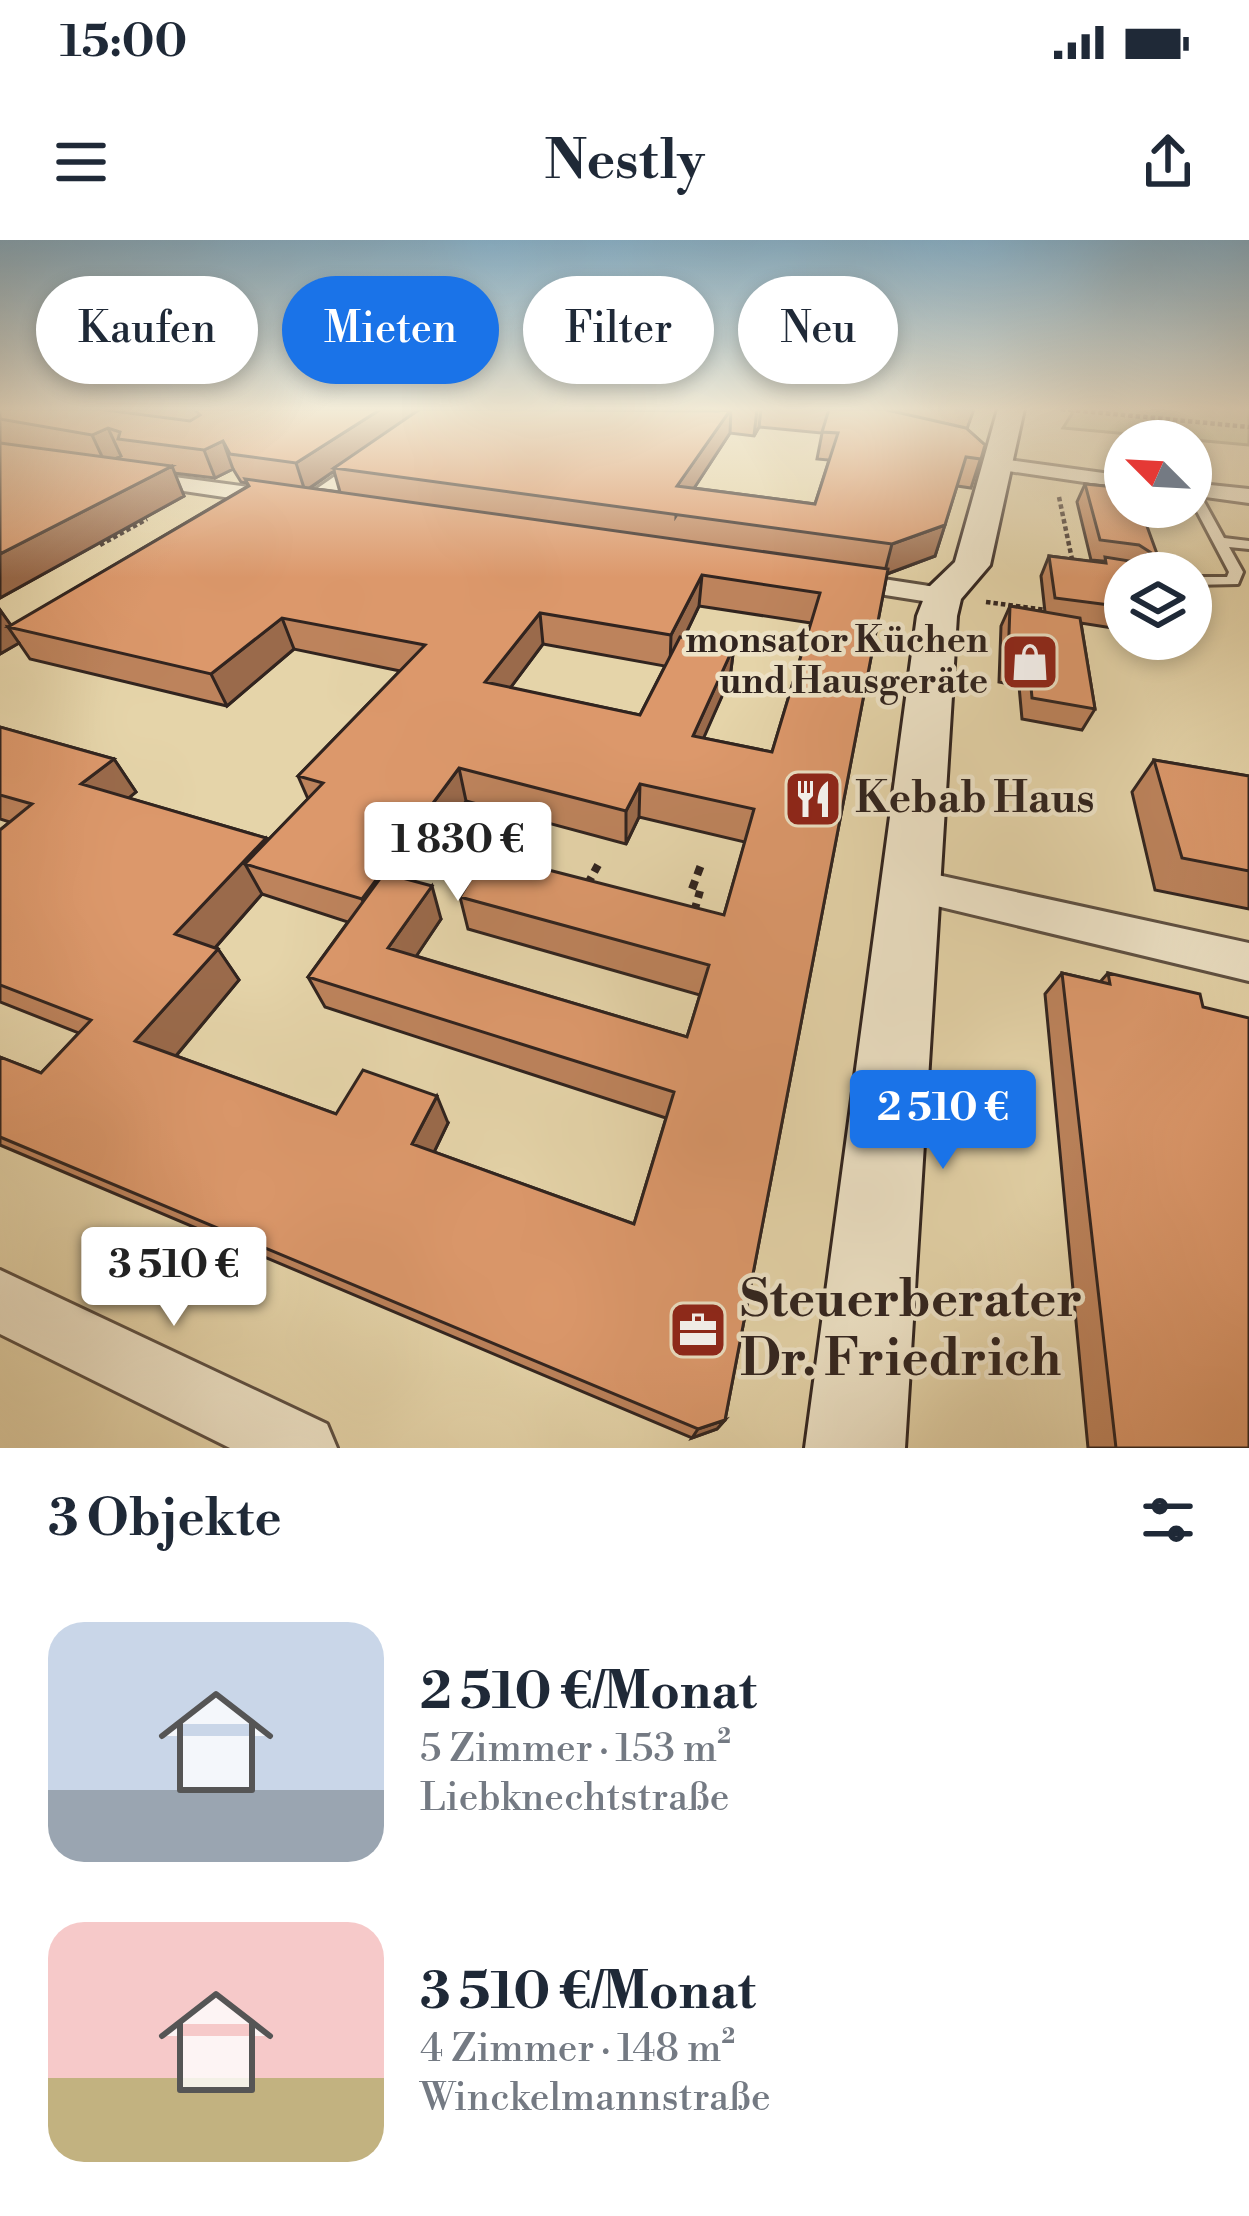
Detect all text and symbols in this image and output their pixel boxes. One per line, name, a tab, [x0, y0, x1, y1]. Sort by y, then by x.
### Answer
text: 15:00	[60, 14, 187, 71]
text: Nestly	[545, 128, 704, 196]
icon: menu	[48, 129, 114, 195]
icon: share	[1135, 129, 1201, 195]
chip: Kaufen	[36, 276, 258, 384]
chip: Mieten	[282, 276, 499, 384]
chip: Filter	[523, 276, 714, 384]
chip: Neu	[738, 276, 898, 384]
north arrow	[1104, 420, 1212, 528]
map controls	[1104, 420, 1212, 660]
button: layers	[1104, 552, 1212, 660]
place label: monsator Küchen und Hausgeräte	[685, 619, 988, 705]
shop icon: monsator Küchen und Hausgeräte	[999, 631, 1061, 693]
restaurant icon: Kebab Haus	[782, 768, 844, 830]
place label: Kebab Haus	[855, 773, 1094, 826]
pin: 1 830 €	[347, 802, 569, 904]
text: 1 830 €	[391, 816, 525, 865]
pin: 2 510 €	[832, 1070, 1054, 1172]
text: 2 510 €	[877, 1084, 1009, 1133]
pin: 3 510 €	[63, 1227, 285, 1329]
text: 3 510 €	[108, 1241, 240, 1290]
place label: Steuerberater Dr. Friedrich	[740, 1269, 1082, 1392]
office icon: Steuerberater Dr. Friedrich	[667, 1299, 729, 1361]
icon: filters	[1135, 1487, 1201, 1553]
text: 3 Objekte	[48, 1488, 282, 1552]
text: 2 510 €/Monat	[420, 1661, 757, 1725]
icon: home	[144, 1670, 288, 1814]
text: 5 Zimmer · 153 m²	[420, 1725, 731, 1774]
text: Liebknechtstraße	[420, 1774, 730, 1823]
text: 3 510 €/Monat	[420, 1961, 756, 2025]
icon: home	[144, 1970, 288, 2114]
text: 4 Zimmer · 148 m²	[420, 2025, 735, 2074]
text: Winckelmannstraße	[420, 2074, 771, 2123]

